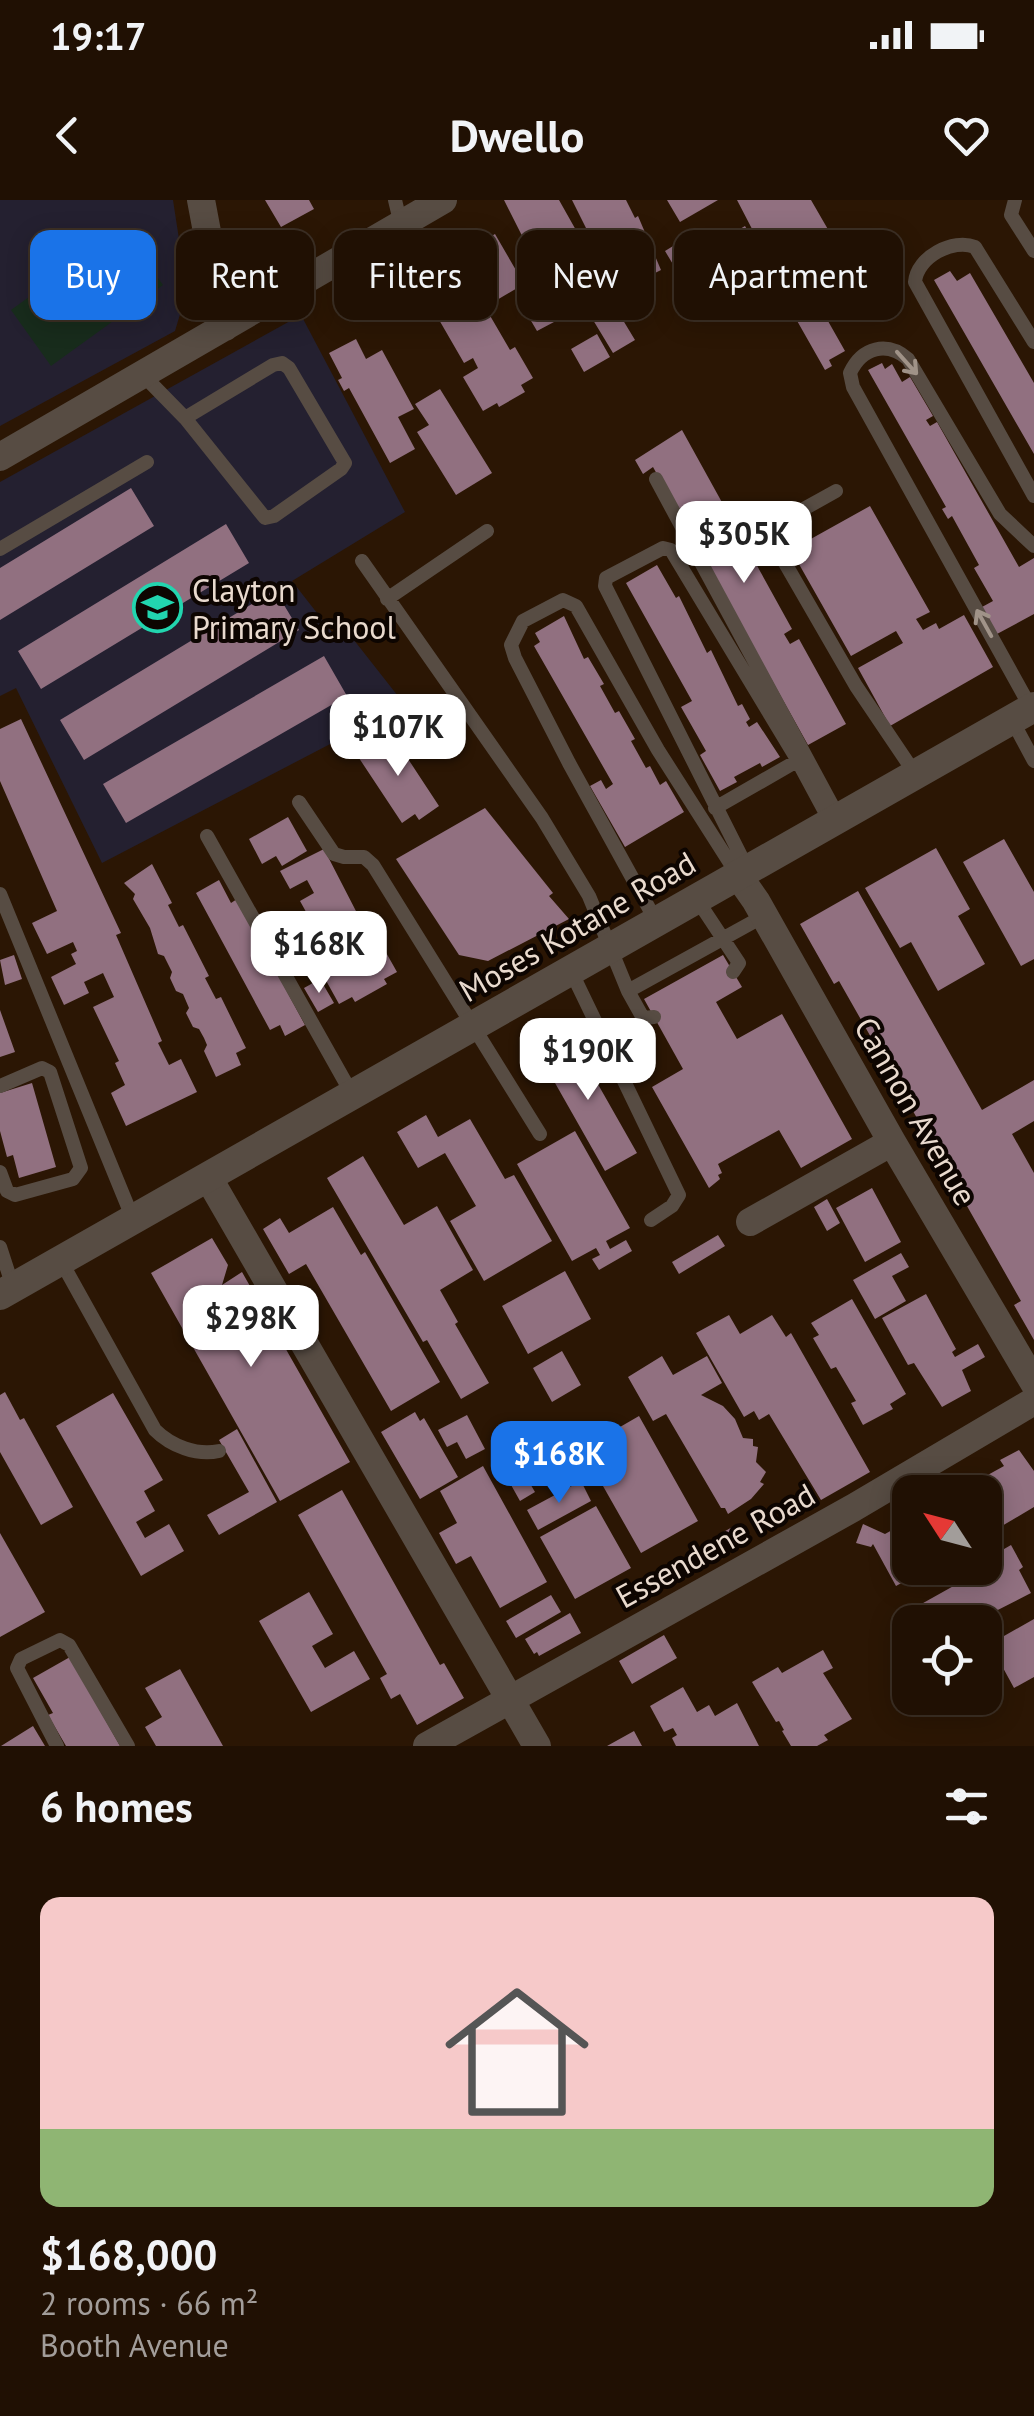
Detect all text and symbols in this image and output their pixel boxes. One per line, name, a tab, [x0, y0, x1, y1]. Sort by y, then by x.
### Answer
text: 19:17	[50, 11, 146, 60]
text: Dwello	[450, 106, 584, 164]
icon: back	[40, 108, 95, 163]
icon: heart	[939, 108, 994, 163]
chip: Buy	[30, 230, 156, 320]
chip: Rent	[176, 230, 314, 320]
chip: Filters	[334, 230, 497, 320]
chip: New	[517, 230, 654, 320]
chip: Apartment	[674, 230, 903, 320]
one-way arrow	[895, 350, 918, 375]
pin: $305K	[674, 501, 814, 586]
text: $305K	[698, 512, 790, 554]
place label: Clayton Primary School	[192, 569, 396, 648]
school or university icon: Clayton Primary School	[131, 582, 183, 634]
one-way arrow	[974, 609, 994, 639]
pin: $107K	[328, 694, 468, 779]
text: $107K	[352, 705, 444, 747]
street label: Moses Kotane Road	[451, 841, 703, 1011]
pin: $168K	[249, 911, 389, 996]
text: $168K	[273, 922, 365, 964]
street label: Cannon Avenue	[845, 1009, 987, 1213]
pin: $190K	[518, 1018, 658, 1103]
text: $190K	[542, 1029, 634, 1071]
pin: $298K	[181, 1285, 321, 1370]
text: $298K	[205, 1296, 297, 1338]
pin: $168K	[489, 1421, 629, 1506]
text: $168K	[513, 1432, 605, 1474]
street label: Essendene Road	[608, 1473, 822, 1617]
north arrow	[892, 1475, 1002, 1585]
map controls	[892, 1475, 1002, 1715]
button: locate	[892, 1605, 1002, 1715]
text: 6 homes	[40, 1779, 193, 1834]
icon: filters	[939, 1779, 994, 1834]
icon: home	[427, 1962, 607, 2142]
text: $168,000	[40, 2227, 217, 2282]
text: 2 rooms · 66 m²	[40, 2282, 258, 2324]
text: Booth Avenue	[40, 2324, 229, 2366]

